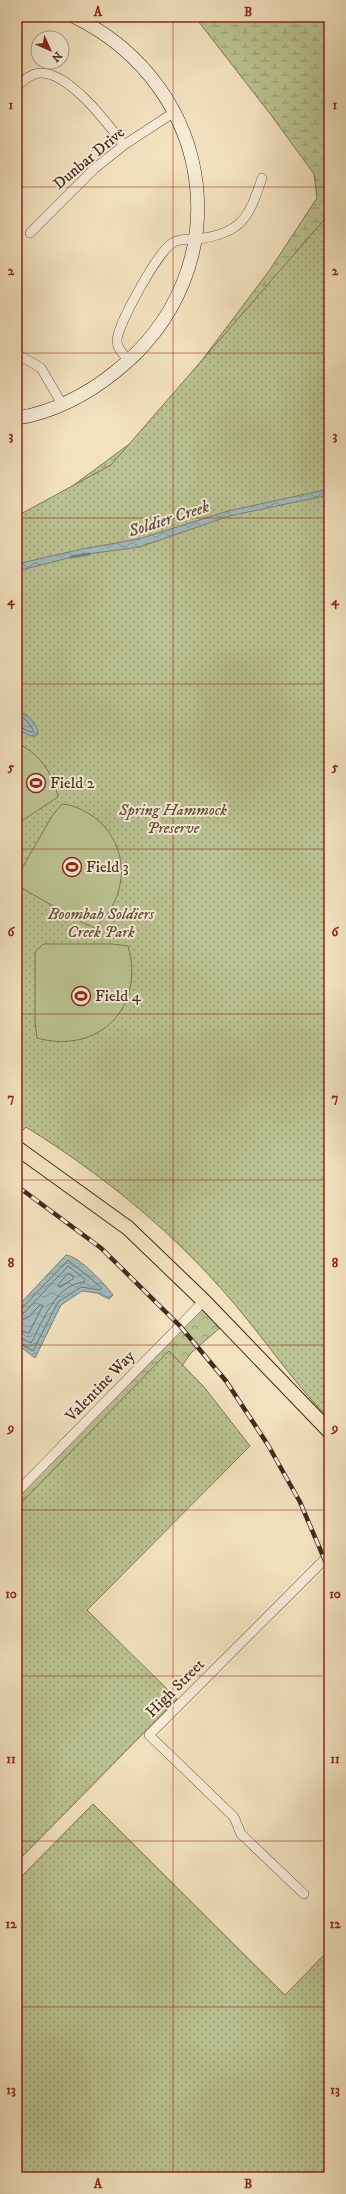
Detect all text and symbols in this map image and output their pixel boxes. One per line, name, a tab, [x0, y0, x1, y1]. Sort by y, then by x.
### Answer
text: A	[93, 4, 103, 20]
text: B	[244, 4, 252, 20]
north arrow	[30, 30, 70, 70]
text: N	[48, 48, 65, 65]
text: 1	[9, 97, 14, 113]
text: 1	[333, 97, 338, 113]
street label: Dunbar Drive	[49, 122, 129, 194]
text: 2	[8, 263, 15, 279]
text: 2	[332, 263, 339, 279]
text: 3	[9, 428, 14, 444]
text: 3	[333, 428, 338, 444]
water label: Soldier Creek	[125, 495, 213, 543]
text: 4	[6, 593, 15, 610]
text: 4	[330, 593, 339, 610]
text: 5	[7, 759, 15, 775]
text: 5	[331, 759, 339, 775]
sports icon: Field 2	[25, 772, 47, 794]
place label: Field 2	[50, 773, 95, 793]
park label: Spring Hammock Preserve	[118, 800, 227, 838]
sports icon: Field 3	[61, 856, 83, 878]
place label: Field 3	[86, 857, 129, 877]
park label: Boombah Soldiers Creek Park	[47, 904, 155, 942]
text: 6	[8, 924, 16, 940]
text: 6	[332, 924, 340, 940]
sports icon: Field 4	[70, 985, 92, 1007]
place label: Field 4	[95, 986, 142, 1006]
text: 7	[8, 1090, 15, 1106]
text: 7	[332, 1090, 339, 1106]
text: 8	[8, 1255, 15, 1271]
text: 8	[332, 1255, 339, 1271]
street label: Valentine Way	[60, 1346, 139, 1426]
text: 9	[7, 1420, 14, 1436]
text: 9	[331, 1420, 338, 1436]
text: 10	[5, 1586, 17, 1602]
text: 10	[329, 1586, 341, 1602]
street label: High Street	[141, 1654, 209, 1722]
text: 11	[6, 1751, 16, 1767]
text: 11	[330, 1751, 340, 1767]
text: 12	[5, 1916, 17, 1932]
text: 12	[329, 1916, 341, 1932]
text: 13	[6, 2082, 16, 2098]
text: 13	[330, 2082, 340, 2098]
text: A	[93, 2176, 103, 2192]
text: B	[244, 2176, 252, 2192]

